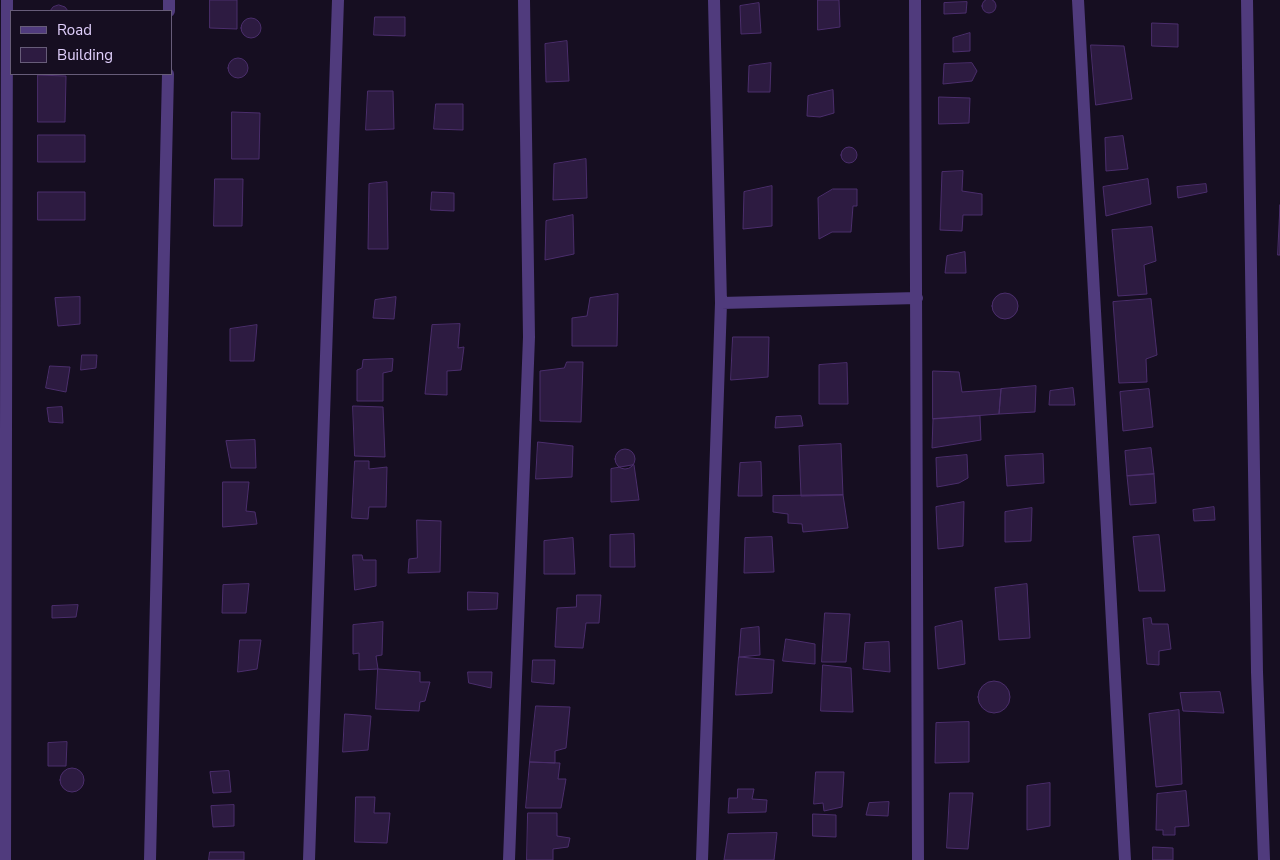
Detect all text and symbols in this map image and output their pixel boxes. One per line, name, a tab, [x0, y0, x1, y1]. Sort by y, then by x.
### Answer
legend	[10, 10, 172, 75]
text: Road	[57, 20, 92, 40]
text: Building	[57, 45, 113, 65]

